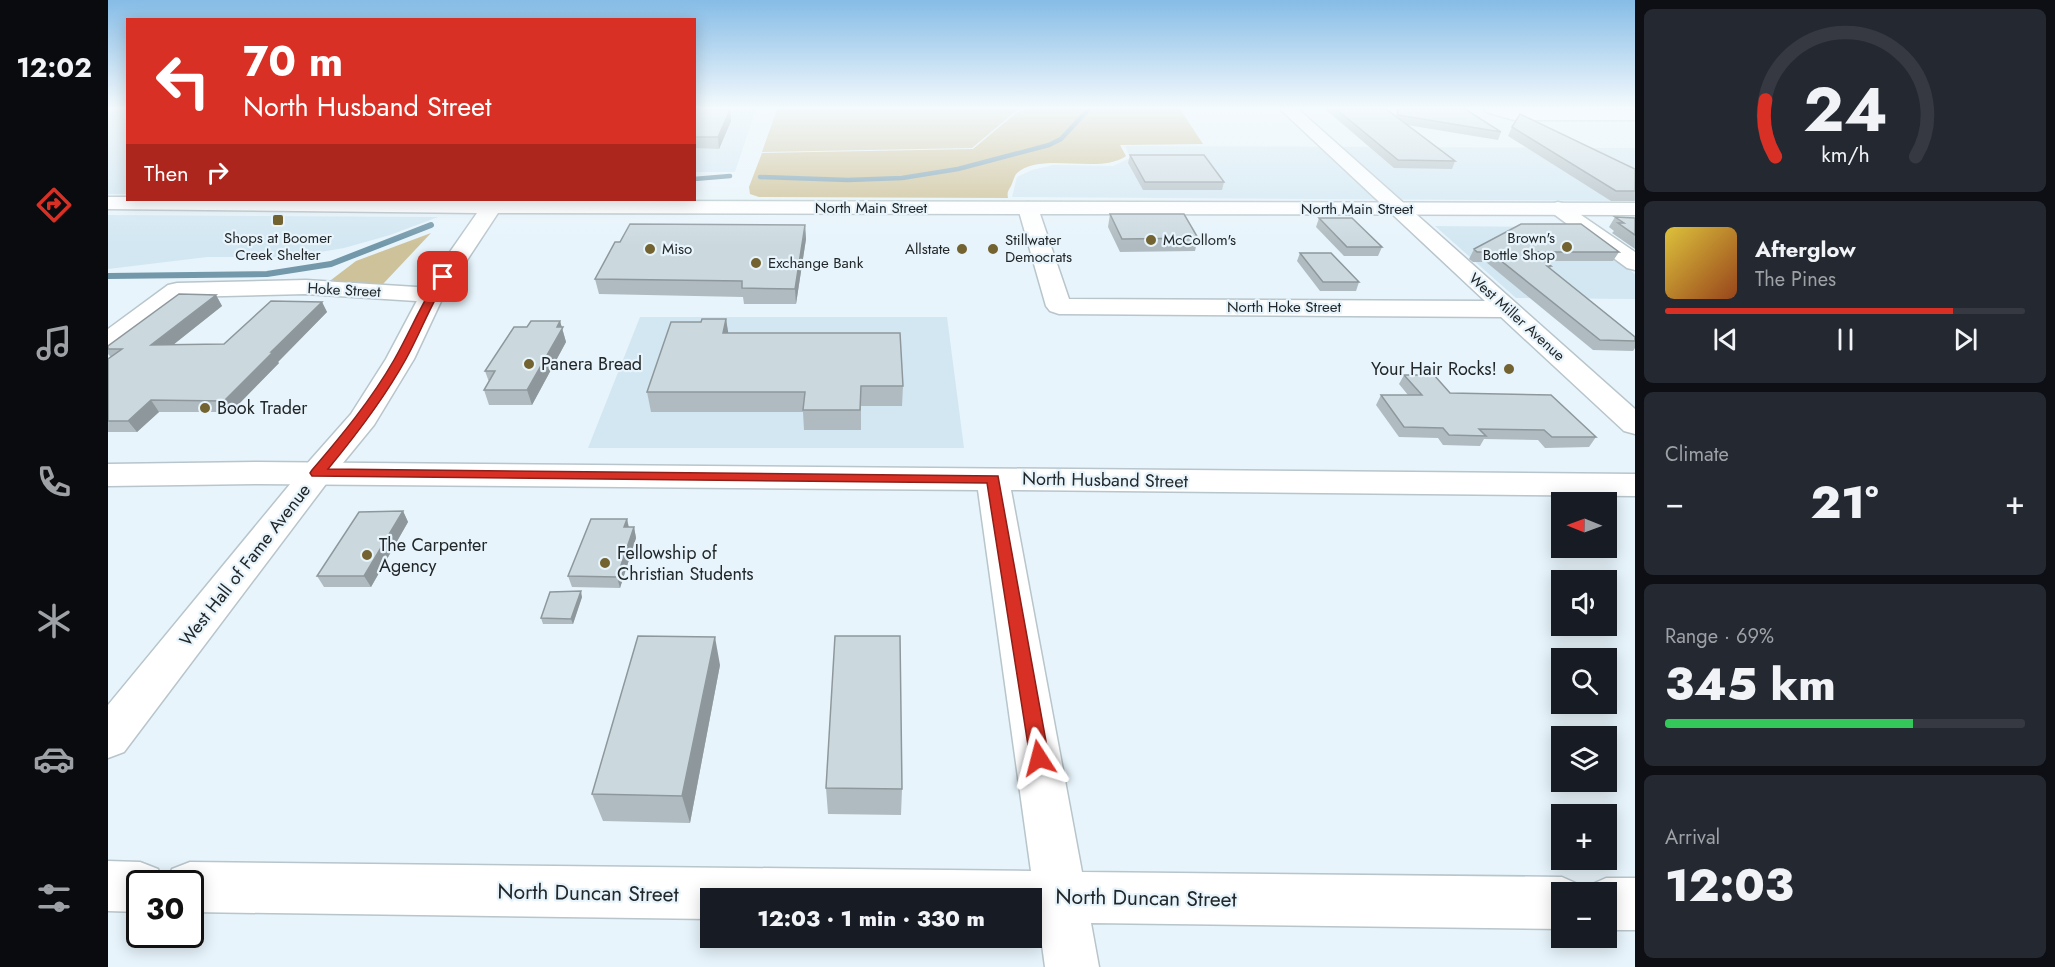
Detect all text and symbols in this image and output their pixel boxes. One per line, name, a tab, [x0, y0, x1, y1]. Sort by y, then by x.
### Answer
text: 70 m	[243, 31, 343, 92]
icon: left	[144, 42, 222, 120]
text: 12:02	[16, 48, 92, 87]
text: 24	[1803, 64, 1887, 154]
text: North Husband Street	[243, 87, 492, 126]
text: km/h	[1821, 140, 1869, 171]
icon: right	[201, 156, 234, 189]
text: Then	[144, 157, 189, 189]
icon: directions	[33, 184, 75, 226]
street label: North Main Street	[815, 197, 928, 219]
street label: North Main Street	[1301, 198, 1414, 220]
marker: Shops at Boomer Creek Shelter	[271, 213, 285, 227]
place label: Shops at Boomer Creek Shelter	[224, 227, 333, 266]
place label: Brown's Bottle Shop	[1483, 227, 1555, 266]
place label: Stillwater Democrats	[1005, 229, 1072, 268]
place label: McCollom's	[1163, 229, 1236, 251]
marker: McCollom's	[1144, 233, 1158, 247]
text: Afterglow	[1755, 233, 1856, 265]
place label: Miso	[662, 238, 692, 260]
place label: Allstate	[905, 238, 950, 260]
marker: Brown's Bottle Shop	[1560, 240, 1574, 254]
marker: Miso	[643, 242, 657, 256]
marker: Allstate	[955, 242, 969, 256]
marker: Stillwater Democrats	[986, 242, 1000, 256]
pin	[417, 251, 468, 302]
place label: Exchange Bank	[768, 252, 864, 274]
marker: Exchange Bank	[749, 256, 763, 270]
icon: arrive	[426, 260, 459, 293]
text: The Pines	[1755, 265, 1836, 294]
street label: West Miller Avenue	[1464, 268, 1570, 366]
street label: Hoke Street	[307, 277, 382, 303]
street label: North Hoke Street	[1227, 296, 1342, 318]
icon: music	[33, 322, 75, 364]
icon: previous	[1709, 323, 1742, 356]
icon: pause	[1829, 323, 1862, 356]
icon: next	[1949, 323, 1982, 356]
place label: Panera Bread	[541, 351, 642, 377]
place label: Your Hair Rocks!	[1371, 356, 1497, 382]
marker: Panera Bread	[522, 357, 536, 371]
marker: Your Hair Rocks!	[1502, 362, 1516, 376]
place label: Book Trader	[217, 395, 308, 421]
marker: Book Trader	[198, 401, 212, 415]
text: Climate	[1665, 440, 1729, 469]
icon: phone	[33, 461, 75, 503]
street label: North Husband Street	[1022, 466, 1189, 494]
text: 21°	[1811, 470, 1879, 535]
street label: West Hall of Fame Avenue	[173, 478, 317, 652]
text: −	[1665, 479, 1684, 526]
text: +	[2005, 479, 2025, 526]
north arrow	[1551, 492, 1617, 558]
map controls	[1551, 492, 1617, 948]
place label: The Carpenter Agency	[379, 532, 488, 579]
place label: Fellowship of Christian Students	[617, 540, 754, 587]
marker: The Carpenter Agency	[360, 548, 374, 562]
marker: Fellowship of Christian Students	[598, 556, 612, 570]
button: sound	[1551, 570, 1617, 636]
icon: climate	[33, 600, 75, 642]
text: Range · 69%	[1665, 622, 1774, 651]
button: search	[1551, 648, 1617, 714]
text: 345 km	[1665, 652, 1836, 717]
position arrow	[1007, 726, 1071, 790]
button: layers	[1551, 726, 1617, 792]
icon: car	[33, 738, 75, 780]
button: +	[1551, 804, 1617, 870]
text: Arrival	[1665, 823, 1720, 852]
text: 12:03	[1665, 853, 1794, 918]
speed limit sign: 30	[126, 870, 204, 948]
street label: North Duncan Street	[497, 876, 679, 910]
icon: filters	[33, 877, 75, 919]
street label: North Duncan Street	[1055, 881, 1237, 915]
button: −	[1551, 882, 1617, 948]
text: 12:03 · 1 min · 330 m	[757, 902, 985, 934]

